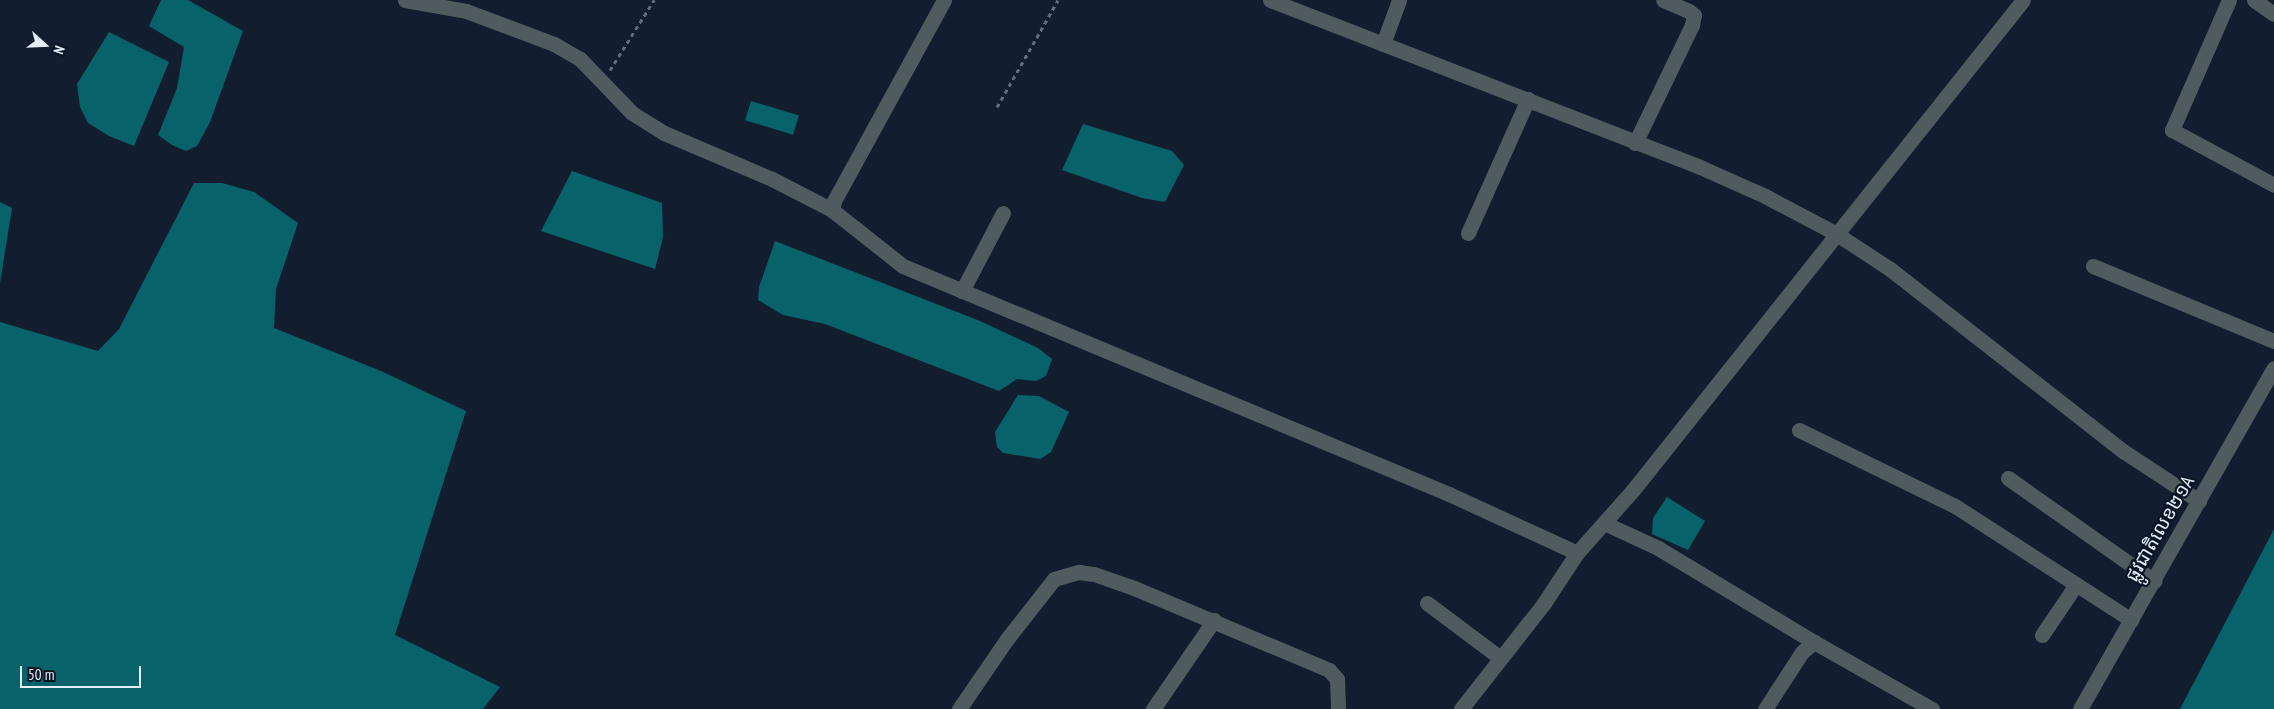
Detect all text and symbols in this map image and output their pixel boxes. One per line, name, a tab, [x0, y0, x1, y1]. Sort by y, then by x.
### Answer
north arrow	[20, 20, 70, 70]
text: N	[49, 43, 69, 57]
street label: ផ្លូវជាតិលេខ២១A	[2121, 472, 2199, 586]
scale bar	[22, 656, 144, 688]
text: 50 m	[28, 665, 54, 684]

